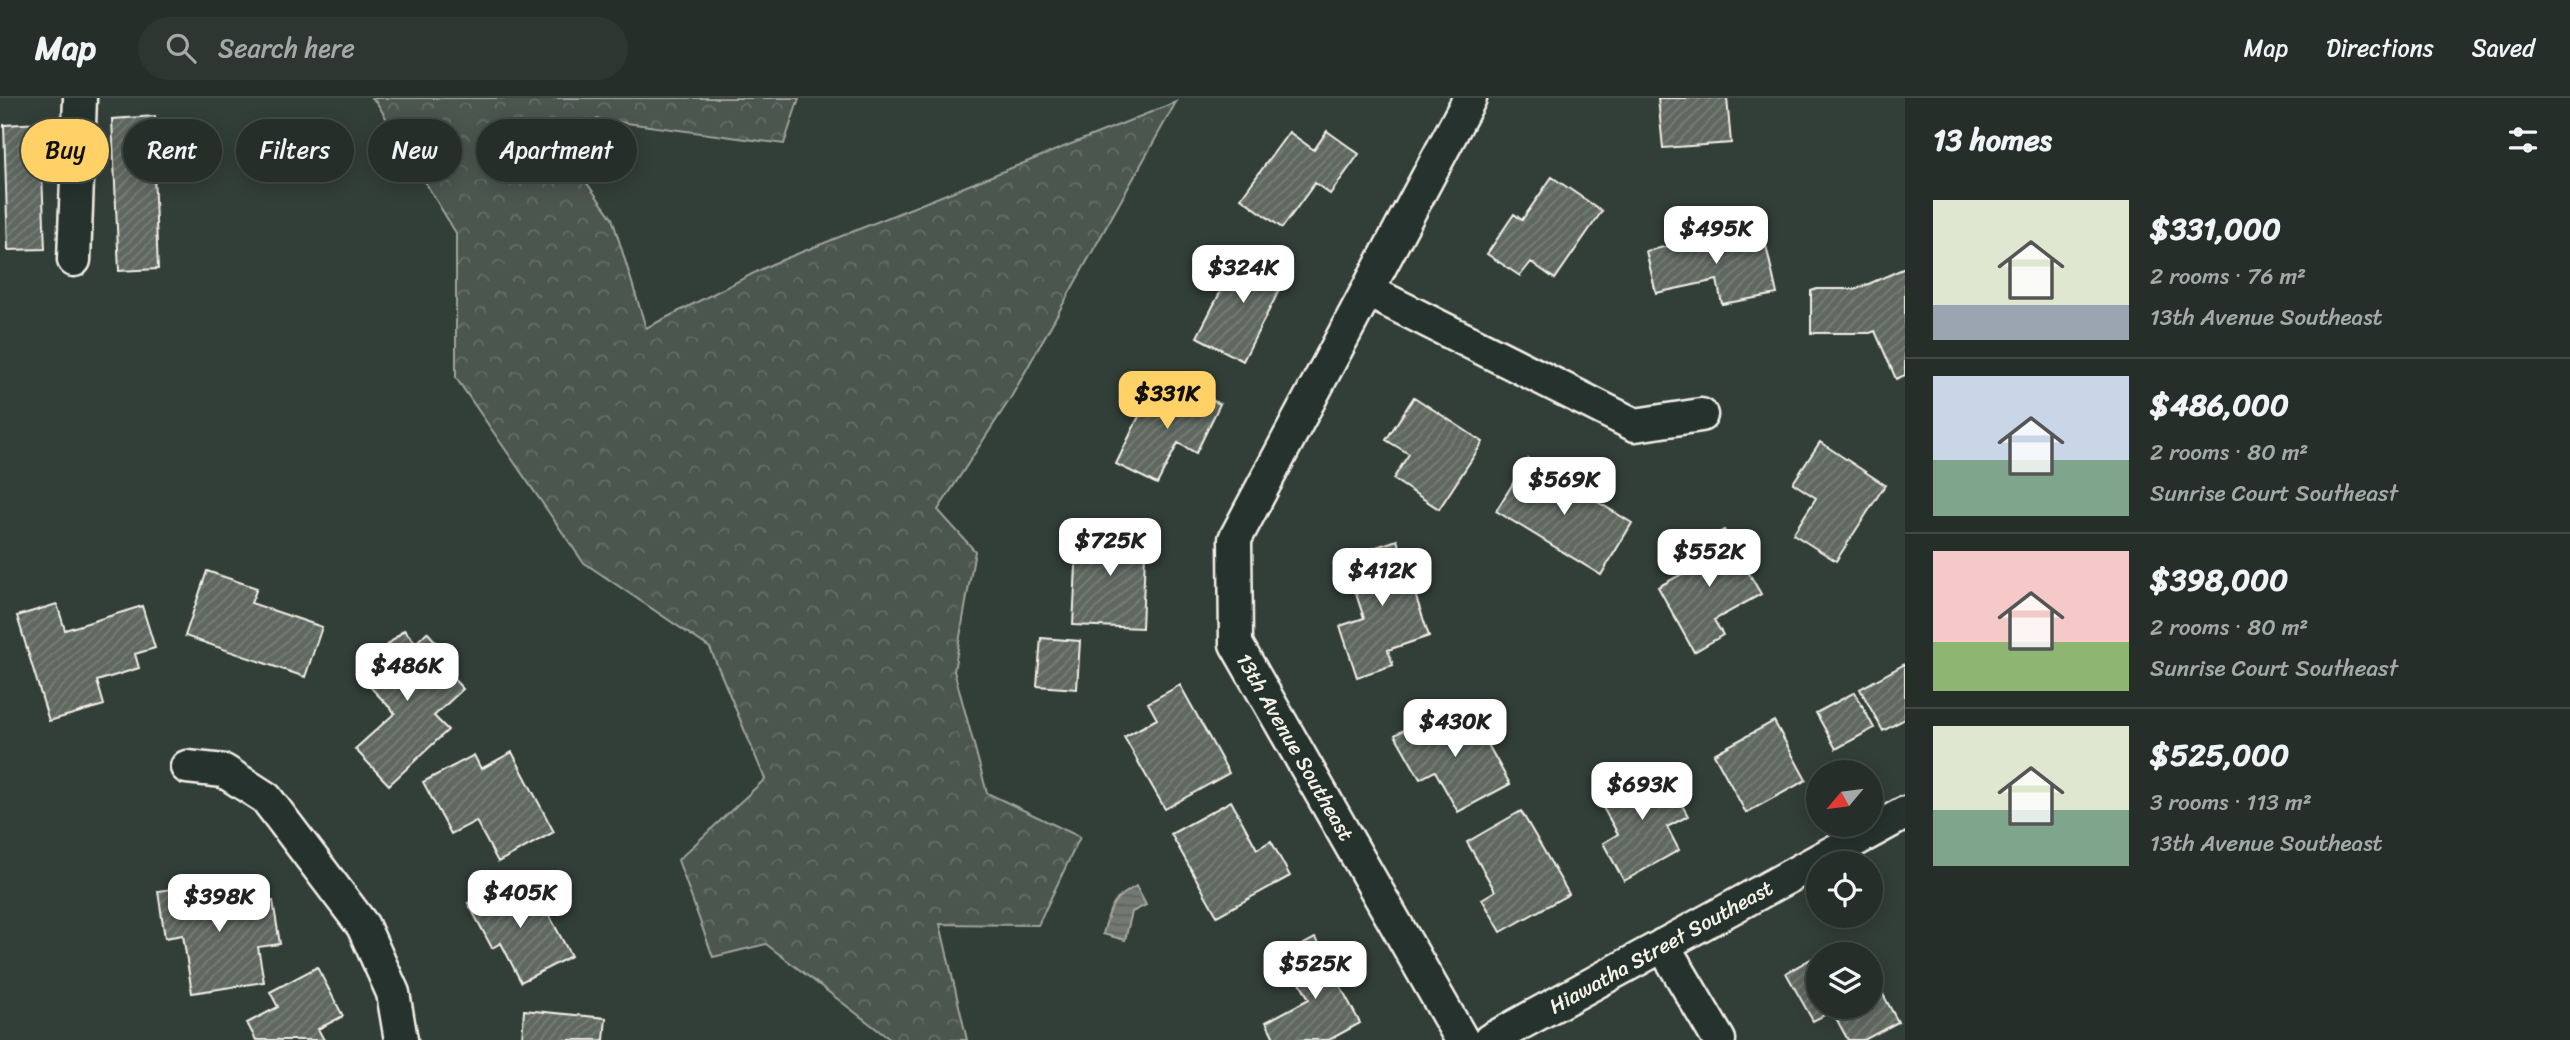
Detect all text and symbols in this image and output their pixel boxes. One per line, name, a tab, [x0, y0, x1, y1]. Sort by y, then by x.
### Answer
search box	[138, 17, 628, 80]
text: Map	[35, 19, 96, 77]
text: Search here	[218, 25, 355, 71]
text: Map	[2244, 27, 2288, 69]
text: Directions	[2326, 27, 2434, 69]
text: Saved	[2472, 27, 2535, 69]
icon: search	[162, 29, 200, 67]
text: 13 homes	[1933, 113, 2052, 167]
chip: Buy	[21, 119, 109, 182]
chip: Rent	[123, 119, 222, 182]
chip: Filters	[236, 119, 354, 182]
chip: New	[368, 119, 462, 182]
chip: Apartment	[476, 119, 637, 182]
icon: filters	[2504, 121, 2542, 159]
text: $331,000	[2150, 202, 2281, 256]
pin: $495K	[1667, 206, 1765, 266]
text: $495K	[1680, 208, 1752, 249]
icon: home	[1989, 228, 2073, 312]
pin: $324K	[1194, 246, 1292, 305]
text: $324K	[1208, 247, 1278, 288]
text: 2 rooms · 76 m²	[2150, 256, 2306, 297]
text: 13th Avenue Southeast	[2150, 297, 2383, 338]
pin: $331K	[1118, 372, 1216, 431]
text: $331K	[1135, 373, 1199, 414]
text: $486,000	[2150, 378, 2289, 432]
icon: home	[1989, 404, 2073, 488]
text: 2 rooms · 80 m²	[2150, 432, 2308, 473]
pin: $569K	[1515, 458, 1613, 517]
text: $569K	[1529, 459, 1599, 500]
text: Sunrise Court Southeast	[2150, 473, 2398, 514]
pin: $725K	[1061, 518, 1159, 578]
text: $725K	[1075, 520, 1145, 561]
pin: $552K	[1660, 530, 1758, 589]
text: $552K	[1674, 531, 1744, 572]
pin: $412K	[1333, 548, 1431, 608]
text: $412K	[1349, 550, 1415, 591]
text: $398,000	[2150, 553, 2288, 607]
icon: home	[1989, 579, 2073, 663]
text: 2 rooms · 80 m²	[2150, 607, 2308, 648]
pin: $486K	[358, 644, 456, 703]
text: $486K	[372, 645, 442, 686]
street label: 13th Avenue Southeast	[1225, 646, 1365, 848]
text: Sunrise Court Southeast	[2150, 648, 2398, 689]
pin: $430K	[1406, 700, 1504, 759]
text: $430K	[1419, 701, 1491, 742]
text: $525,000	[2150, 728, 2289, 782]
icon: home	[1989, 754, 2073, 838]
north arrow	[1806, 760, 1883, 836]
map controls	[1806, 760, 1883, 1019]
pin: $693K	[1593, 762, 1691, 822]
text: $693K	[1607, 764, 1677, 805]
text: 3 rooms · 113 m²	[2150, 782, 2312, 823]
text: 13th Avenue Southeast	[2150, 823, 2383, 864]
button: locate	[1806, 851, 1883, 928]
street label: Hiawatha Street Southeast	[1542, 869, 1780, 1025]
pin: $405K	[471, 870, 569, 930]
text: $405K	[484, 872, 556, 913]
pin: $398K	[170, 874, 268, 934]
text: $398K	[184, 876, 254, 917]
pin: $525K	[1266, 942, 1364, 1001]
button: layers	[1806, 942, 1883, 1019]
text: $525K	[1280, 943, 1350, 984]

